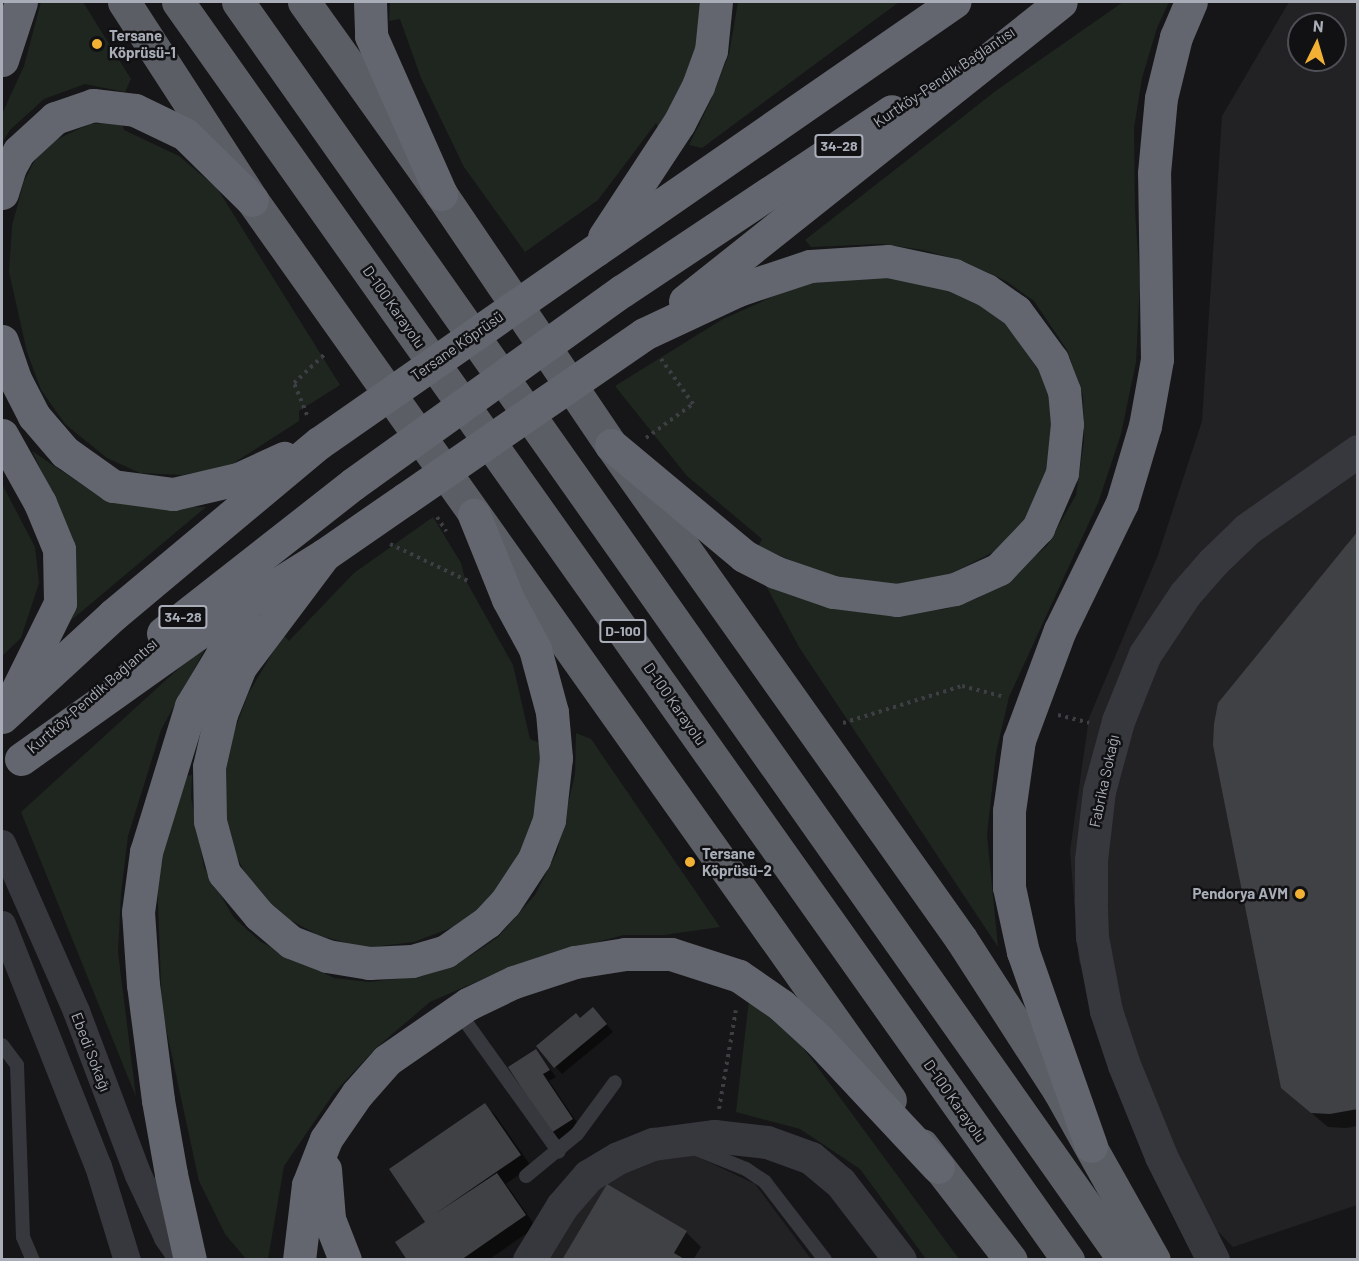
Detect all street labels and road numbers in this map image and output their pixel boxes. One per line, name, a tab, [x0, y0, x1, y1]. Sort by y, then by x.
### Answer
street label: Kurtköy-Pendik Bağlantısı	[870, 23, 1018, 131]
road number: 34-28	[814, 135, 864, 157]
street label: D-100 Karayolu	[359, 262, 429, 352]
street label: Tersane Köprüsü	[407, 307, 507, 385]
road number: 34-28	[158, 606, 208, 628]
road number: D-100	[599, 620, 647, 642]
street label: Kurtköy-Pendik Bağlantısı	[23, 635, 161, 757]
street label: D-100 Karayolu	[640, 659, 710, 749]
street label: Fabrika Sokağı	[1085, 733, 1123, 829]
street label: Ebedi Sokağı	[68, 1010, 114, 1094]
street label: D-100 Karayolu	[920, 1056, 990, 1146]

